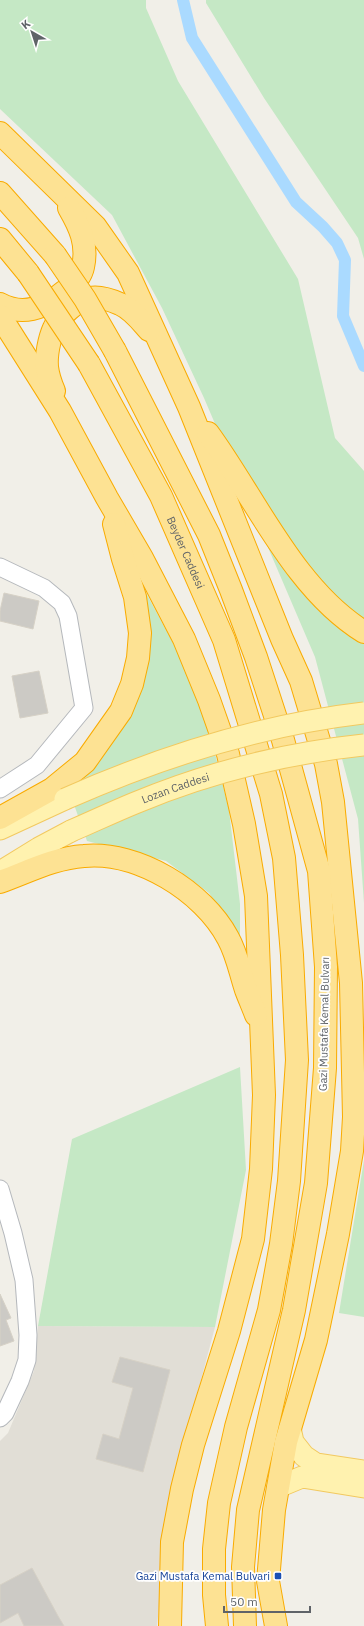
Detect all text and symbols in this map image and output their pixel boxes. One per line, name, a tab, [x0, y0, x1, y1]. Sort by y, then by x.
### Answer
north arrow	[12, 12, 52, 52]
text: K	[18, 16, 33, 32]
street label: Beyder Caddesi	[164, 514, 208, 591]
street label: Lozan Caddesi	[139, 770, 211, 807]
street label: Gazi Mustafa Kemal Bulvarı	[316, 957, 332, 1091]
place label: Gazi Mustafa Kemal Bulvari	[136, 1569, 270, 1583]
marker: Gazi Mustafa Kemal Bulvari	[273, 1571, 283, 1581]
scale bar	[224, 1588, 310, 1614]
text: 50 m	[230, 1594, 258, 1609]

